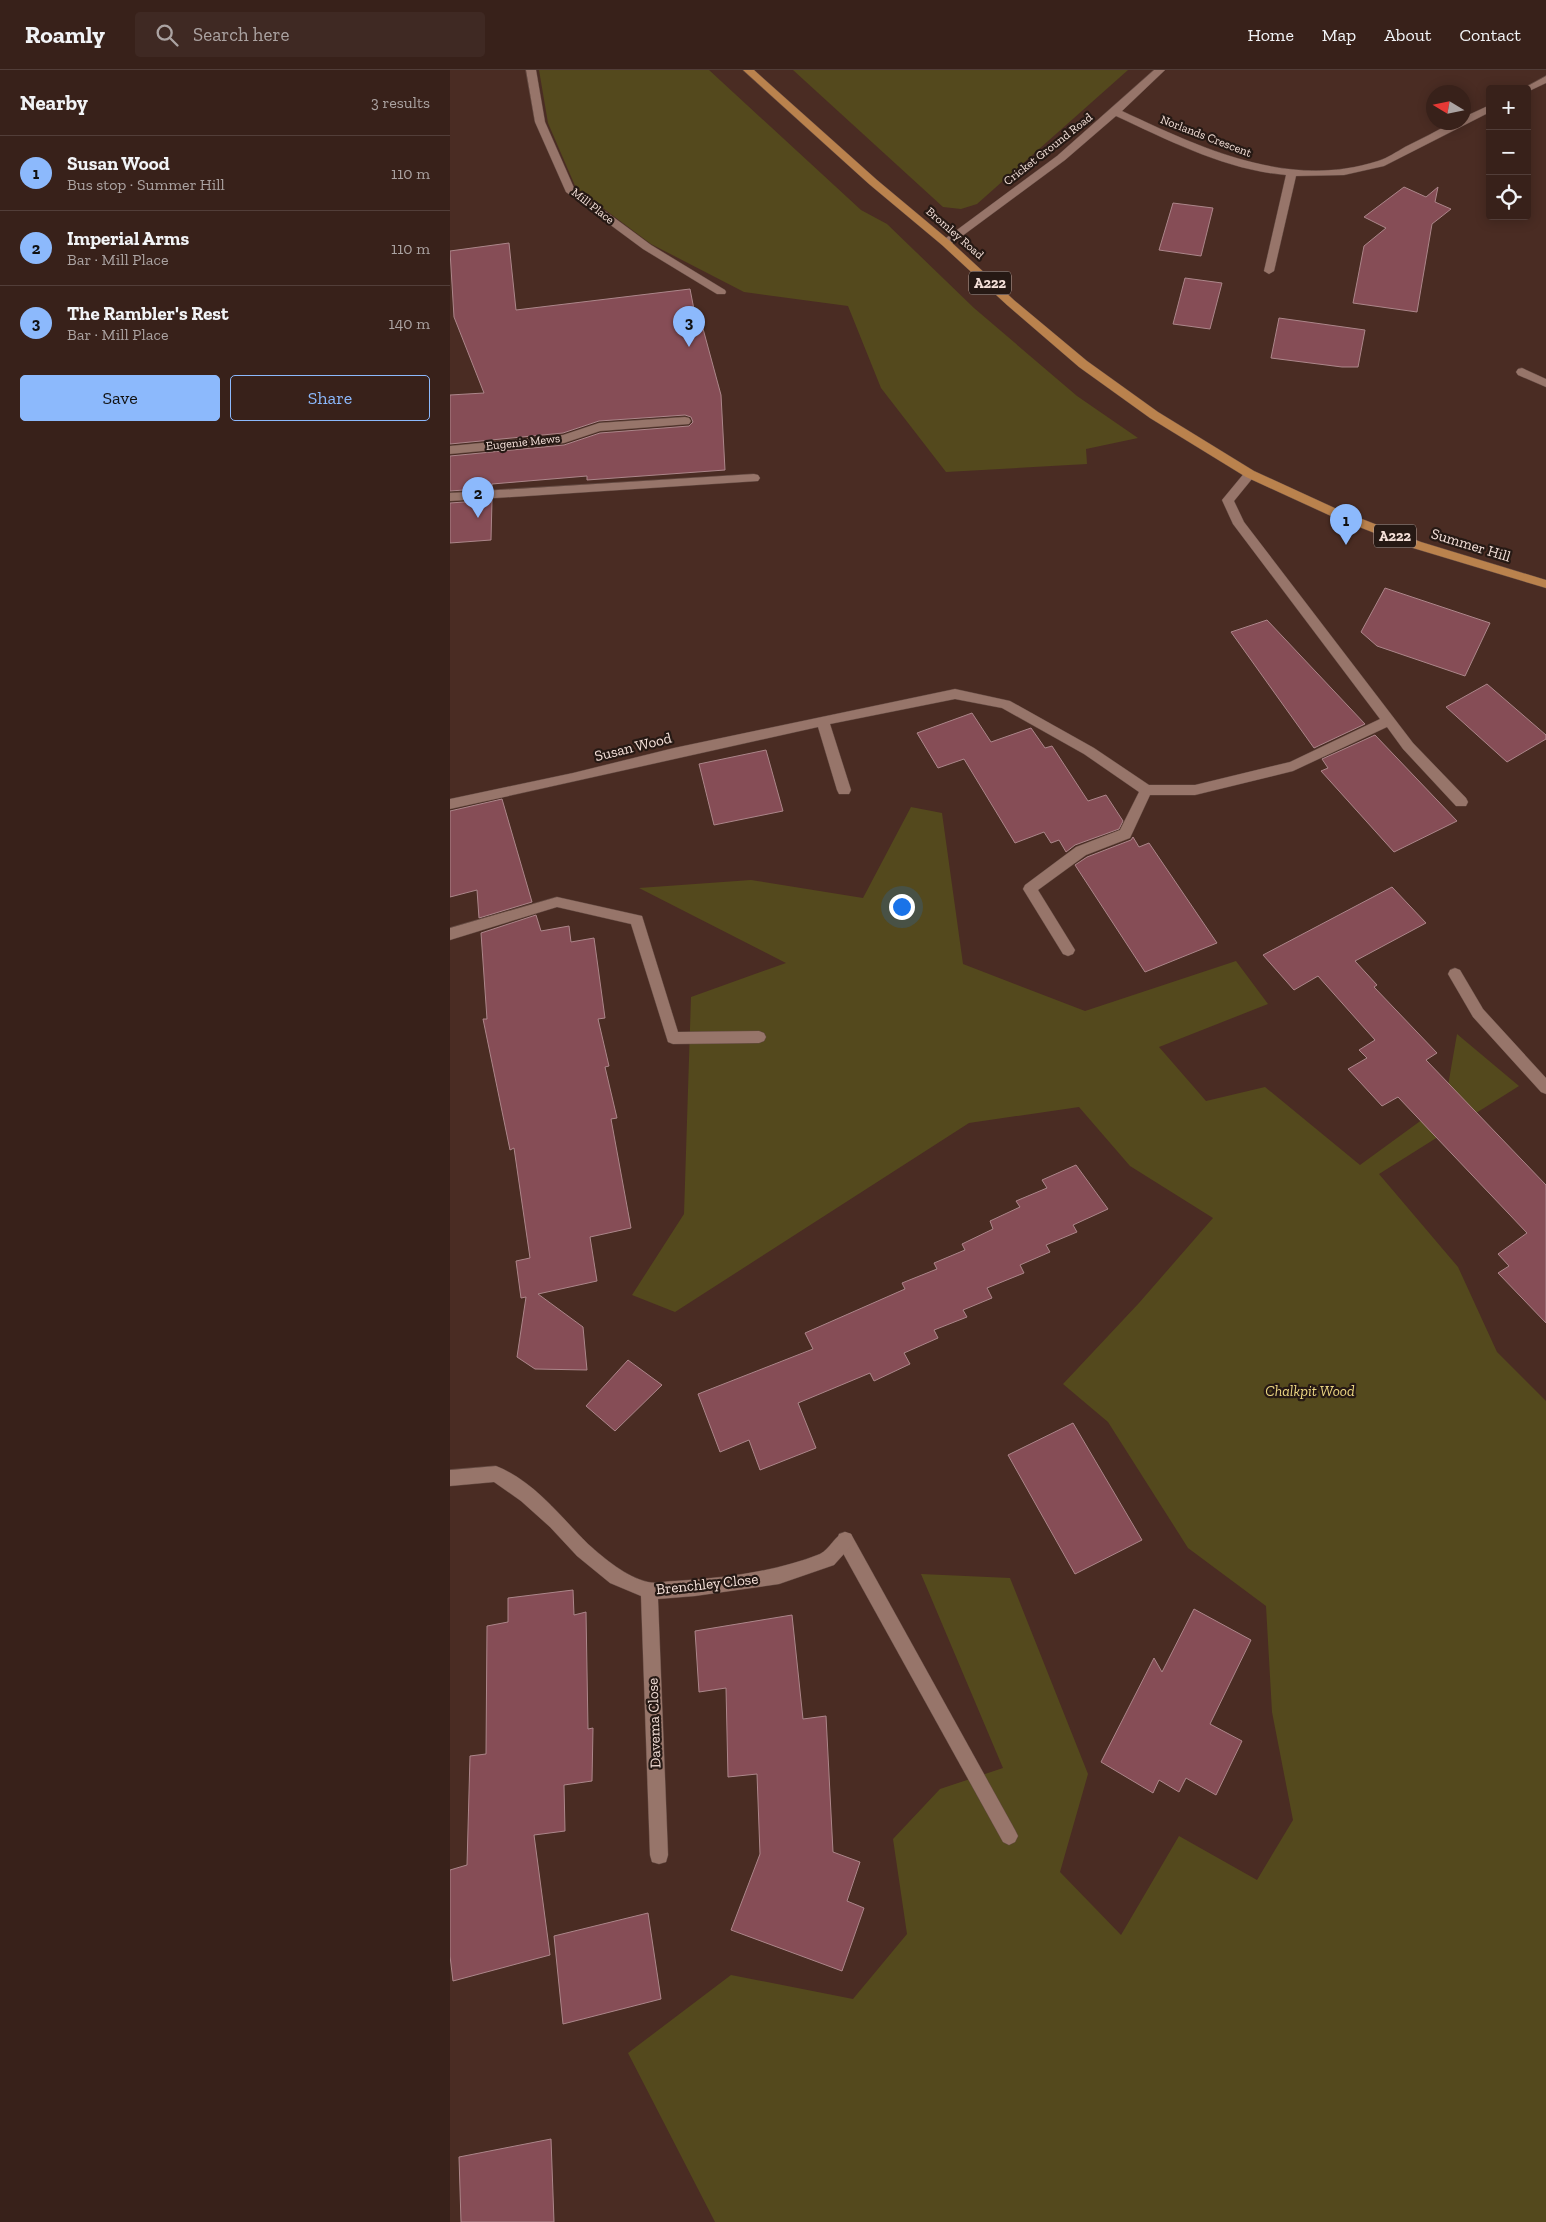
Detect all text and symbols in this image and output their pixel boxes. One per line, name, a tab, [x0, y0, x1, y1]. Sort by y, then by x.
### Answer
search box	[135, 12, 485, 57]
text: Roamly	[25, 20, 105, 49]
icon: search	[153, 21, 181, 49]
text: Search here	[193, 23, 289, 46]
text: Home	[1247, 24, 1294, 46]
text: Map	[1322, 24, 1356, 46]
text: About	[1384, 24, 1431, 46]
text: Contact	[1459, 24, 1521, 46]
north arrow	[1426, 85, 1471, 130]
map controls	[1486, 85, 1531, 220]
button: +	[1486, 85, 1531, 130]
text: Nearby	[20, 90, 88, 115]
text: 3 results	[371, 93, 430, 112]
street label: Cricket Ground Road	[1001, 110, 1095, 188]
street label: Norlands Crescent	[1159, 112, 1254, 160]
button: −	[1486, 130, 1531, 175]
text: Susan Wood	[67, 152, 170, 175]
text: 1	[33, 164, 39, 183]
text: 110 m	[391, 164, 430, 183]
text: Bus stop · Summer Hill	[67, 175, 225, 194]
button: locate	[1486, 175, 1531, 220]
street label: Mill Place	[569, 185, 617, 227]
street label: Bromley Road	[923, 204, 987, 262]
text: Imperial Arms	[67, 227, 189, 250]
text: 2	[32, 239, 40, 258]
text: 110 m	[391, 239, 430, 258]
text: Bar · Mill Place	[67, 250, 168, 269]
road number: A222	[969, 272, 1011, 294]
text: The Rambler's Rest	[67, 302, 229, 325]
pin: 3	[673, 306, 705, 347]
text: 3	[32, 314, 40, 333]
text: 140 m	[389, 314, 430, 333]
text: Bar · Mill Place	[67, 325, 168, 344]
button: Save	[20, 375, 220, 421]
button: Share	[230, 375, 430, 421]
street label: Eugenie Mews	[485, 431, 561, 453]
pin: 2	[462, 477, 494, 518]
pin: 1	[1330, 504, 1362, 545]
road number: A222	[1374, 524, 1416, 548]
street label: Summer Hill	[1429, 524, 1513, 566]
street label: Susan Wood	[593, 729, 674, 765]
your location	[889, 894, 915, 920]
park label: Chalkpit Wood	[1265, 1382, 1355, 1400]
street label: Brenchley Close	[655, 1570, 759, 1598]
street label: Davema Close	[643, 1677, 665, 1769]

